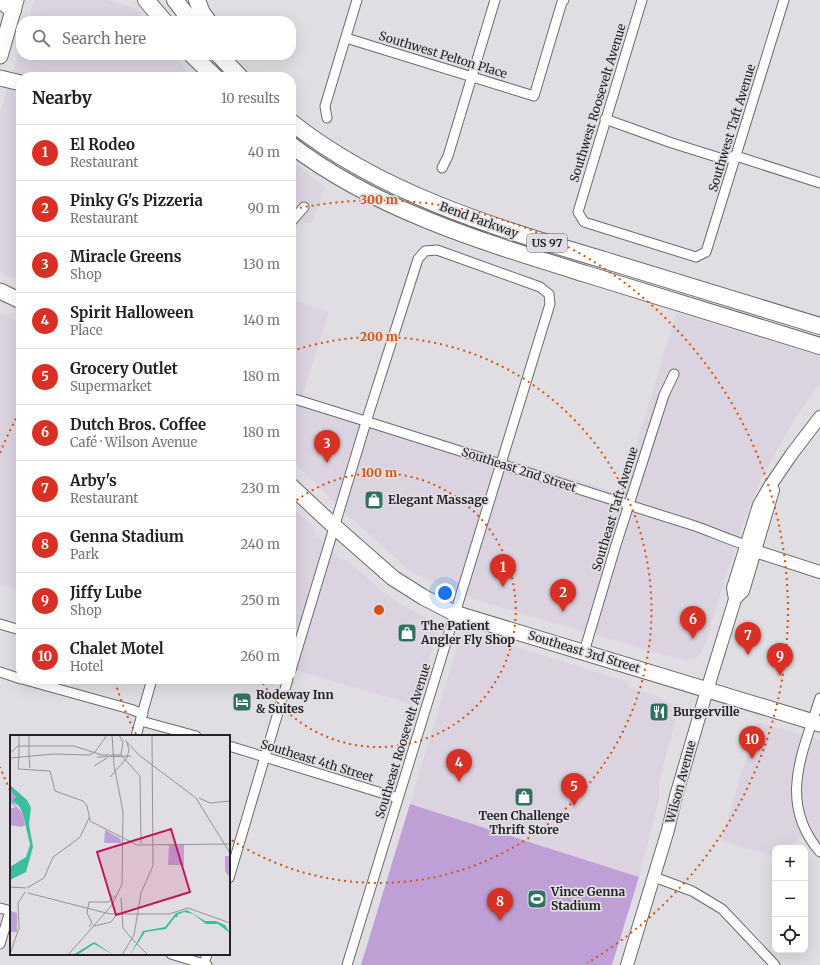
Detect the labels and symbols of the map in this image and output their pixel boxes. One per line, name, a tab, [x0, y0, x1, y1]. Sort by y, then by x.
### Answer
street label: Southwest Roosevelt Avenue	[566, 22, 629, 184]
street label: Southwest Pelton Place	[377, 28, 509, 81]
street label: Southwest Taft Avenue	[705, 62, 758, 193]
text: 300 m	[360, 192, 398, 207]
street label: Bend Parkway	[438, 198, 521, 241]
road number: US 97	[527, 234, 567, 252]
text: 200 m	[360, 329, 398, 344]
pin: 3	[314, 430, 340, 463]
street label: Southeast 2nd Street	[460, 444, 579, 495]
street label: Southeast Taft Avenue	[588, 445, 641, 573]
text: 100 m	[361, 465, 397, 480]
shop icon: Elegant Massage	[363, 489, 385, 511]
place label: Elegant Massage	[388, 492, 489, 507]
pin: 1	[490, 554, 516, 587]
pin: 2	[550, 579, 576, 612]
your location	[435, 583, 455, 603]
centre of rings	[372, 603, 386, 617]
pin: 6	[680, 606, 706, 639]
place label: The Patient Angler Fly Shop	[420, 618, 515, 647]
shop icon: The Patient Angler Fly Shop	[396, 622, 418, 644]
pin: 7	[735, 622, 761, 655]
street label: Southeast 3rd Street	[526, 627, 642, 676]
pin: 9	[767, 643, 793, 676]
street label: Southeast Roosevelt Avenue	[372, 662, 433, 820]
place label: Rodeway Inn & Suites	[256, 687, 334, 716]
hotel icon: Rodeway Inn & Suites	[231, 691, 253, 713]
restaurant icon: Burgerville	[648, 701, 670, 723]
place label: Burgerville	[673, 704, 740, 719]
pin: 10	[739, 726, 765, 759]
inset map	[10, 735, 230, 955]
street label: Southeast 4th Street	[259, 736, 376, 785]
street label: Wilson Avenue	[662, 739, 699, 826]
pin: 4	[446, 749, 472, 782]
pin: 5	[561, 773, 587, 806]
shop icon: Teen Challenge Thrift Store	[513, 786, 535, 808]
place label: Teen Challenge Thrift Store	[478, 808, 570, 837]
place label: Vince Genna Stadium	[550, 884, 626, 913]
pin: 8	[487, 888, 513, 921]
sports icon: Vince Genna Stadium	[526, 888, 548, 910]

